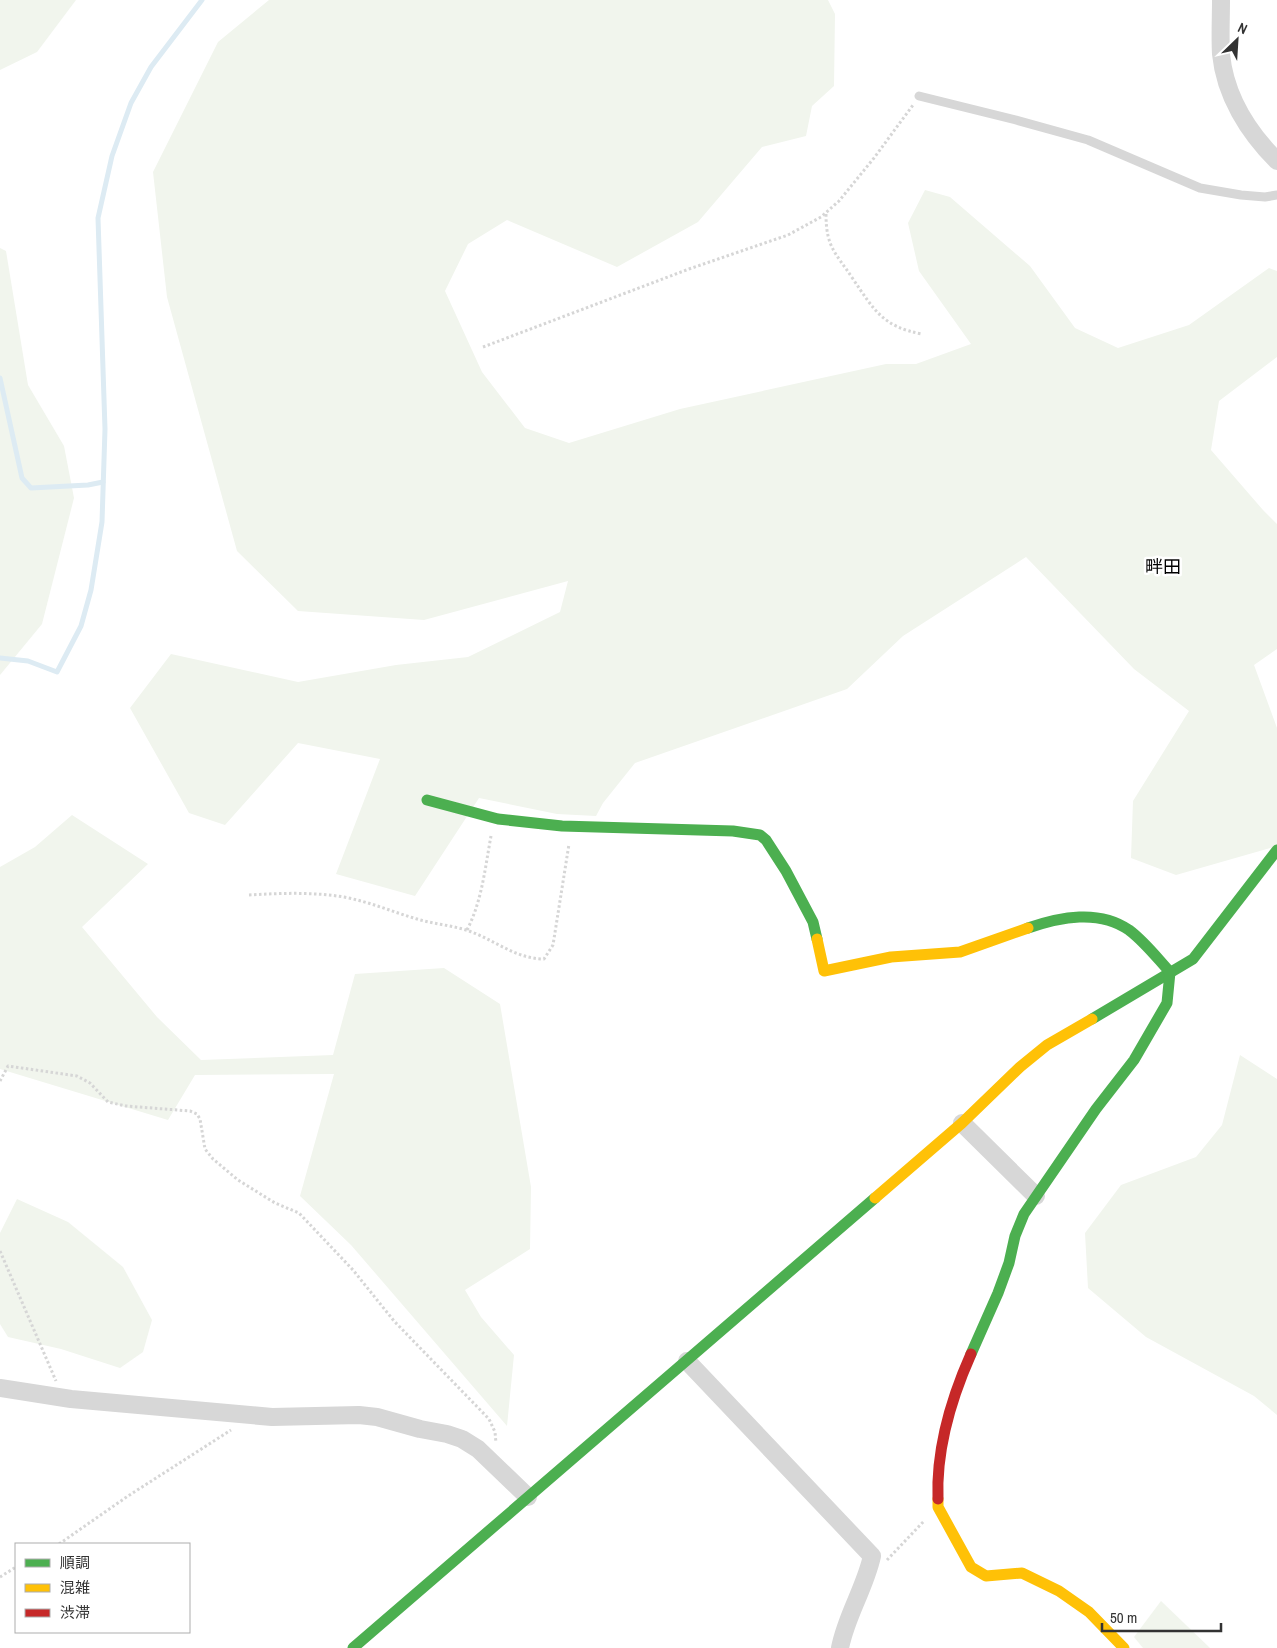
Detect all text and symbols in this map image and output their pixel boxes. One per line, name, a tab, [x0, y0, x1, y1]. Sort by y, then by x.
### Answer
north arrow	[1212, 15, 1262, 65]
text: N	[1235, 18, 1250, 38]
district label: 畔田	[1145, 554, 1181, 579]
legend	[15, 1543, 190, 1633]
text: 順調	[60, 1552, 90, 1573]
text: 混雑	[60, 1577, 90, 1598]
scale bar	[1102, 1600, 1221, 1632]
text: 渋滞	[60, 1602, 90, 1623]
text: 50 m	[1110, 1607, 1137, 1628]

